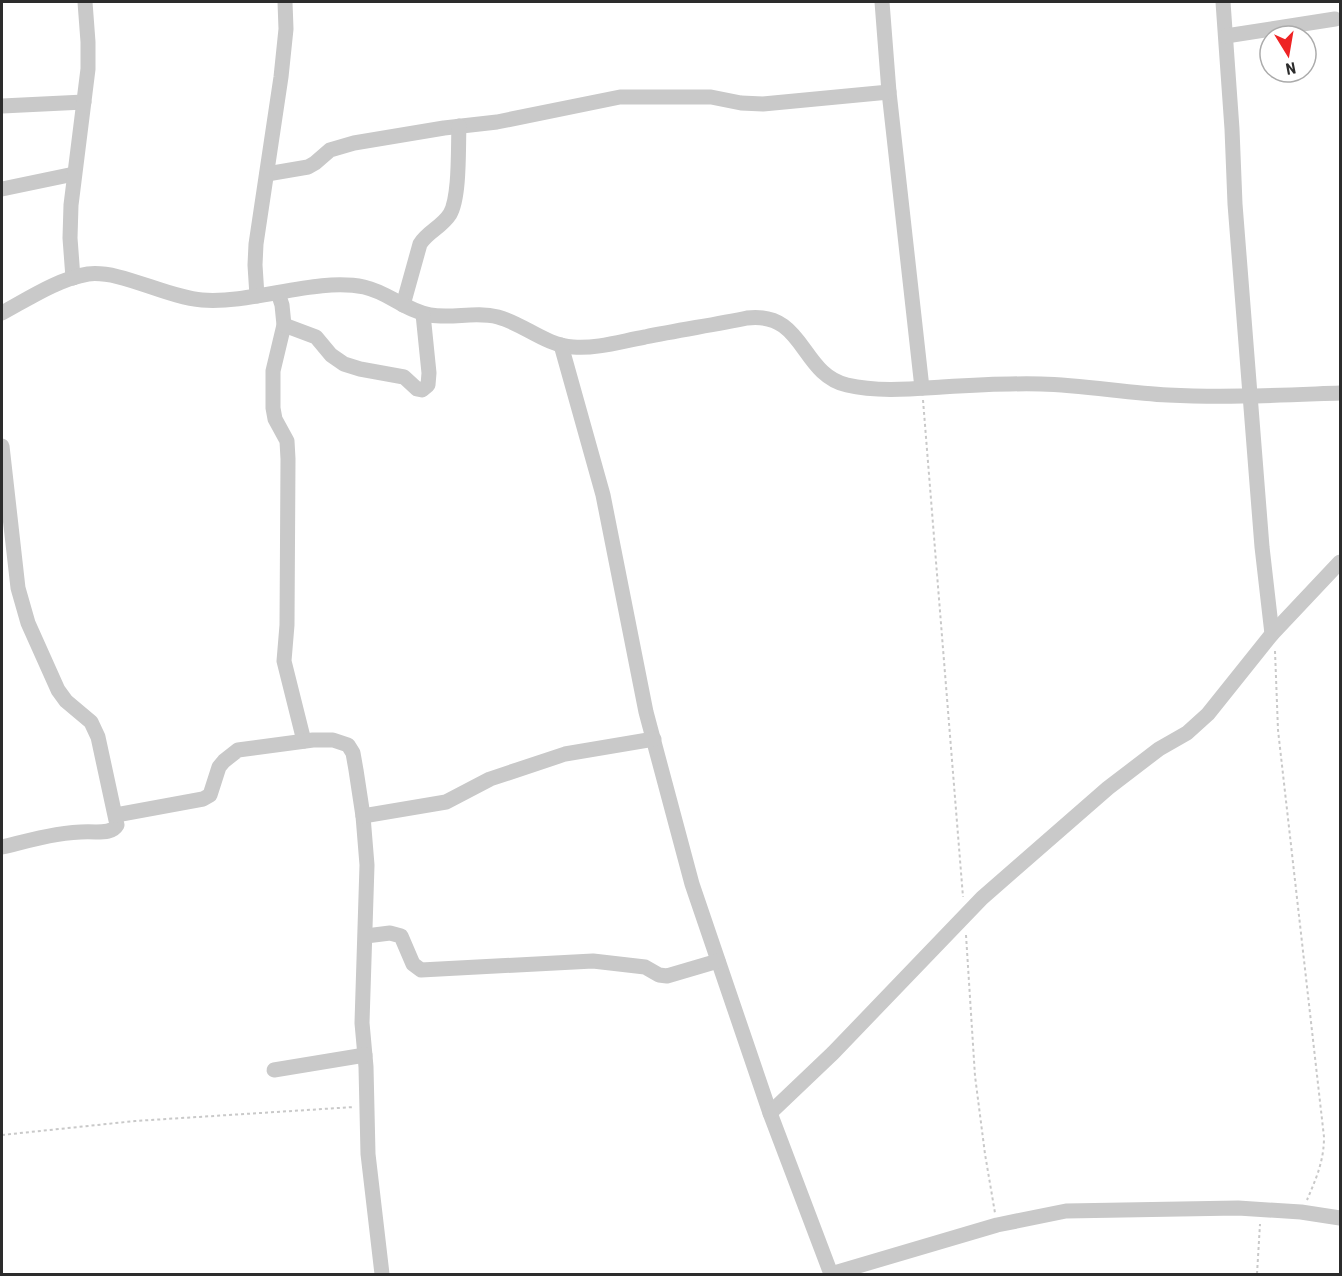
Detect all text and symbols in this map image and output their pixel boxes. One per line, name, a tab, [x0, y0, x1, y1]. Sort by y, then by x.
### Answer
north arrow	[1258, 24, 1318, 84]
text: N	[1284, 58, 1297, 78]

